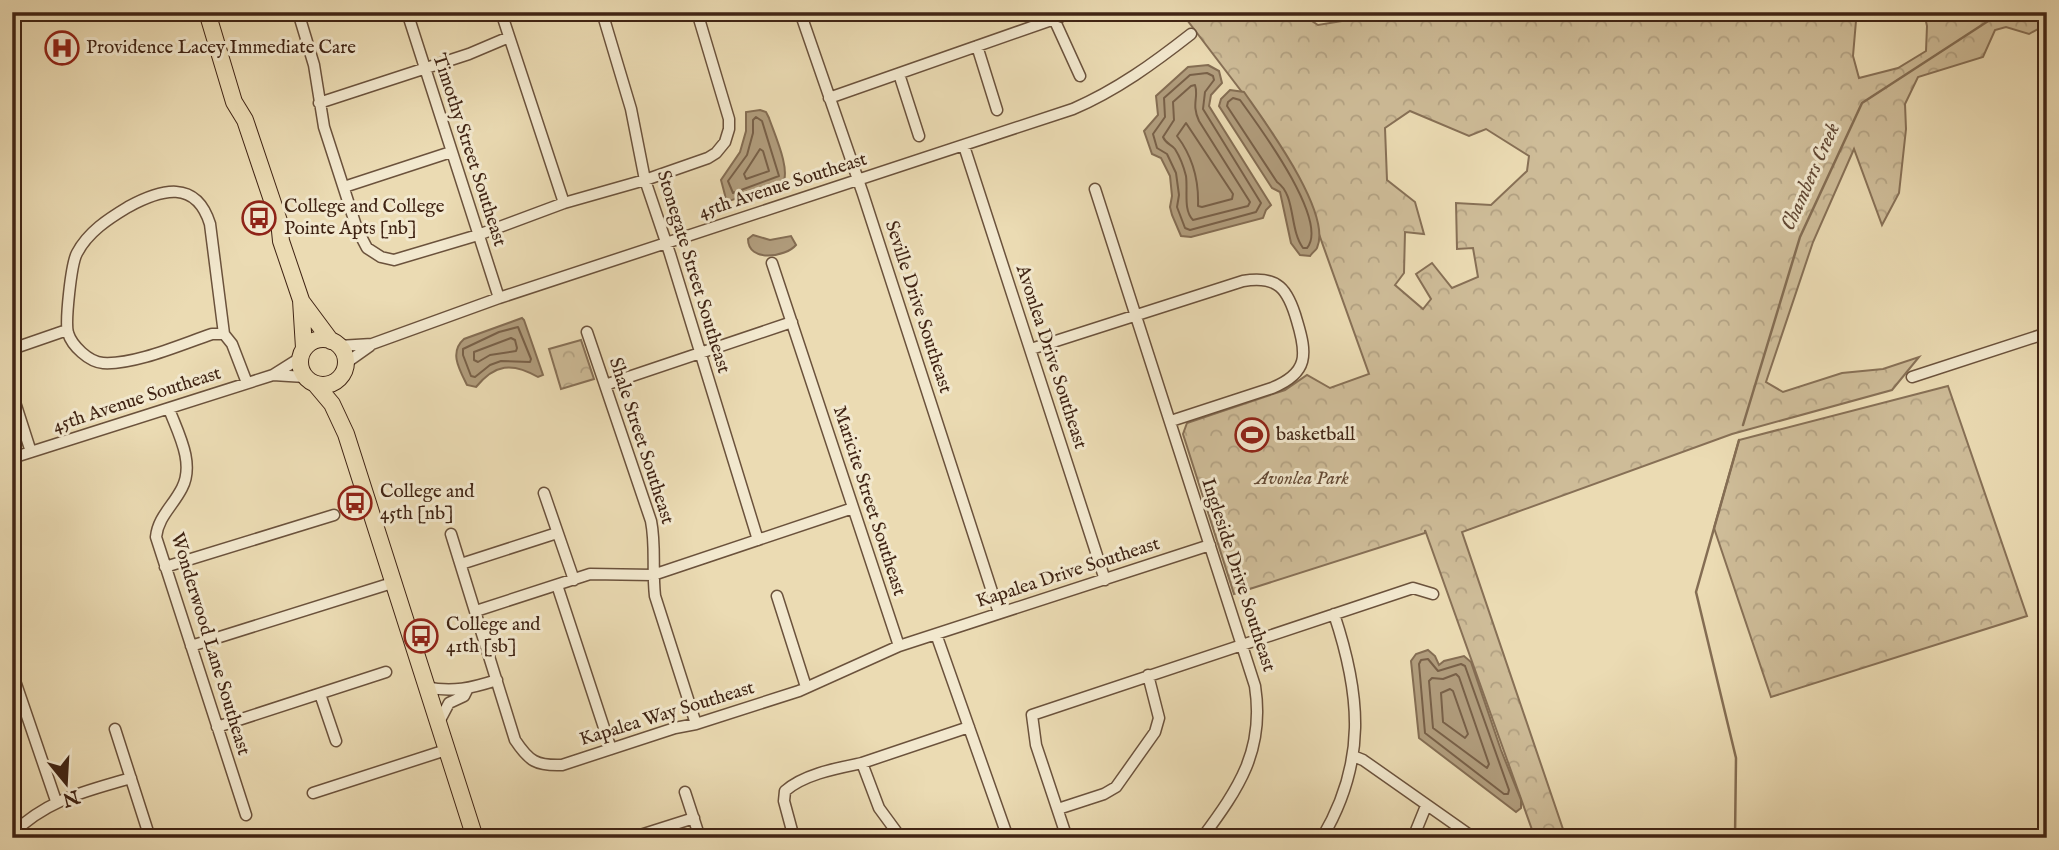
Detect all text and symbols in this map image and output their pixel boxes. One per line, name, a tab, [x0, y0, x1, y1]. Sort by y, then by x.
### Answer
hospital icon: Providence Lacey Immediate Care	[43, 29, 81, 67]
place label: Providence Lacey Immediate Care	[86, 36, 356, 60]
street label: Timothy Street Southeast	[426, 50, 512, 250]
water label: Chambers Creek	[1775, 118, 1847, 235]
street label: 45th Avenue Southeast	[696, 147, 871, 225]
street label: Stonegate Street Southeast	[651, 168, 735, 377]
place label: College and College Pointe Apts [nb]	[284, 195, 445, 241]
bus stop icon: College and College Pointe Apts [nb]	[240, 199, 278, 237]
street label: Seville Drive Southeast	[879, 218, 957, 397]
street label: Avonlea Drive Southeast	[1010, 261, 1092, 452]
street label: Shale Street Southeast	[603, 355, 679, 528]
street label: 45th Avenue Southeast	[50, 361, 225, 439]
street label: Maricite Street Southeast	[827, 403, 911, 600]
sports icon: basketball	[1233, 416, 1271, 454]
place label: basketball	[1276, 423, 1356, 447]
park label: Avonlea Park	[1253, 467, 1349, 491]
street label: Ingleside Drive Southeast	[1195, 475, 1281, 675]
place label: College and 45th [nb]	[380, 480, 475, 526]
bus stop icon: College and 45th [nb]	[336, 484, 374, 522]
street label: Wonderwood Lane Southeast	[165, 530, 255, 759]
street label: Kapalea Drive Southeast	[973, 532, 1163, 614]
place label: College and 41th [sb]	[446, 613, 541, 659]
bus stop icon: College and 41th [sb]	[402, 617, 440, 655]
street label: Kapalea Way Southeast	[577, 676, 758, 752]
north arrow	[32, 748, 102, 818]
text: N	[59, 783, 83, 811]

